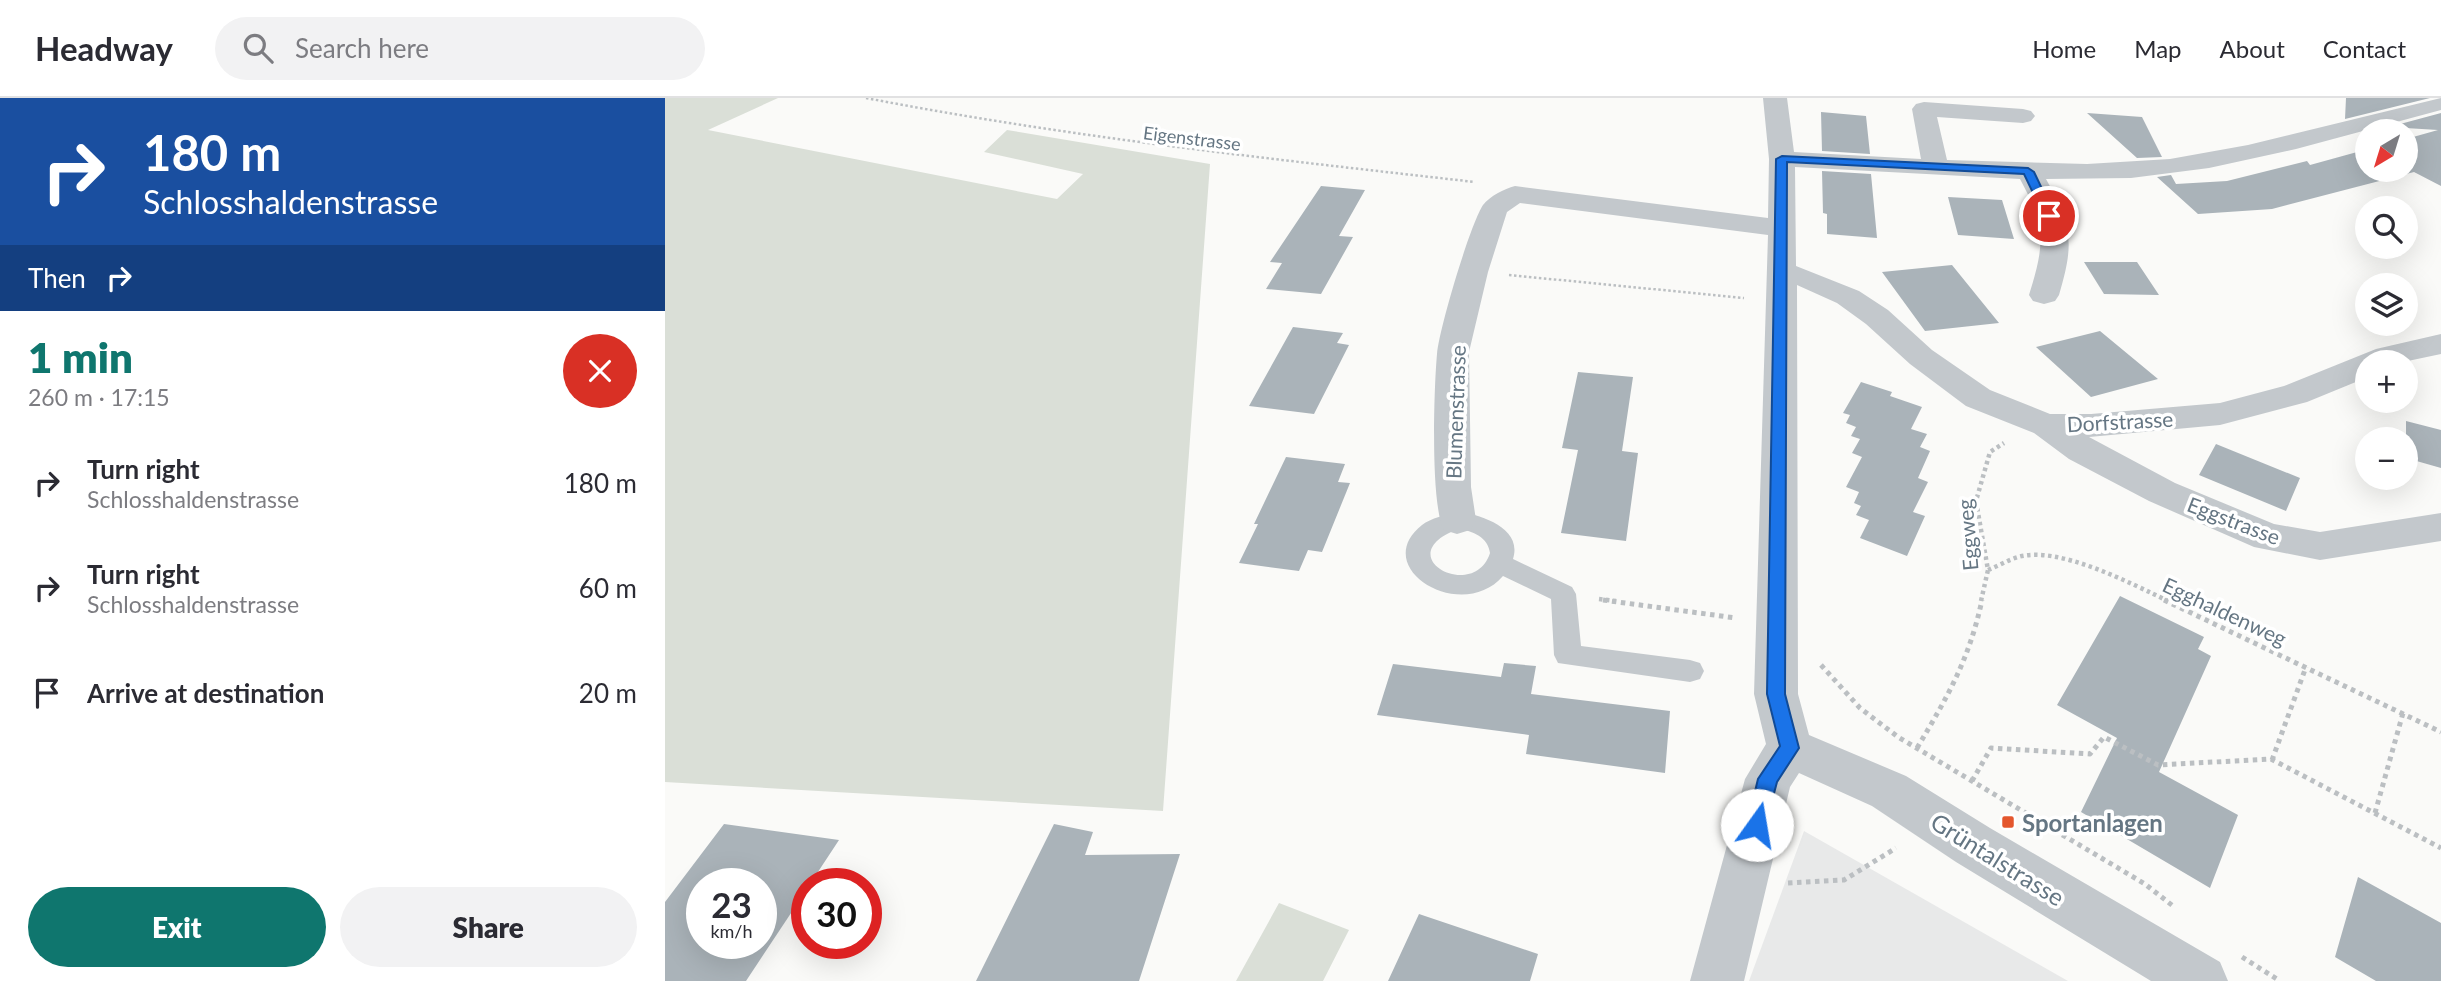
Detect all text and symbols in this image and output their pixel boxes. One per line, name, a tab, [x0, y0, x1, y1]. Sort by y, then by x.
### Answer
search box	[215, 17, 705, 80]
text: Headway	[35, 28, 173, 68]
icon: search	[239, 29, 277, 67]
text: Search here	[295, 32, 429, 64]
text: Home	[2032, 34, 2096, 63]
text: Map	[2134, 34, 2182, 63]
text: About	[2220, 34, 2285, 63]
text: Contact	[2323, 34, 2406, 63]
north arrow	[2355, 119, 2419, 182]
map controls	[2355, 119, 2418, 490]
street label: Eigenstrasse	[1142, 121, 1242, 155]
text: 180 m	[143, 123, 281, 181]
icon: right	[28, 126, 119, 217]
text: Schlosshaldenstrasse	[143, 182, 438, 221]
pin	[2019, 186, 2079, 246]
button: search	[2355, 196, 2418, 259]
icon: arrive	[2030, 197, 2068, 235]
icon: right	[100, 259, 138, 297]
text: Then	[28, 262, 86, 294]
button: layers	[2355, 273, 2418, 336]
text: 1 min	[28, 332, 133, 382]
button: close	[563, 334, 637, 408]
street label: Blumenstrasse	[1440, 345, 1470, 479]
button: +	[2355, 350, 2418, 413]
text: 260 m · 17:15	[28, 383, 170, 411]
street label: Dorfstrasse	[2066, 406, 2174, 436]
button: −	[2355, 427, 2418, 490]
text: Turn right	[87, 453, 200, 485]
icon: right	[28, 464, 66, 502]
text: 180 m	[564, 467, 637, 499]
text: Schlosshaldenstrasse	[87, 485, 299, 513]
street label: Eggstrasse	[2184, 491, 2284, 549]
street label: Eggweg	[1951, 498, 1983, 572]
text: Turn right	[87, 558, 200, 590]
icon: right	[28, 569, 66, 607]
street label: Egghaldenweg	[2159, 571, 2291, 651]
text: 60 m	[579, 572, 637, 604]
text: Schlosshaldenstrasse	[87, 590, 299, 618]
icon: arrive	[28, 674, 66, 712]
text: Arrive at destination	[87, 677, 324, 709]
text: 20 m	[579, 677, 637, 709]
position arrow	[1720, 788, 1794, 862]
street label: Grüntalstrasse	[1926, 806, 2070, 912]
place label: Sportanlagen	[2022, 808, 2163, 837]
marker: Sportanlagen	[2000, 814, 2016, 830]
speed limit sign: 30	[791, 868, 882, 959]
text: 23	[711, 883, 752, 925]
button: Exit	[28, 887, 326, 967]
button: Share	[340, 887, 637, 967]
text: km/h	[710, 920, 753, 942]

